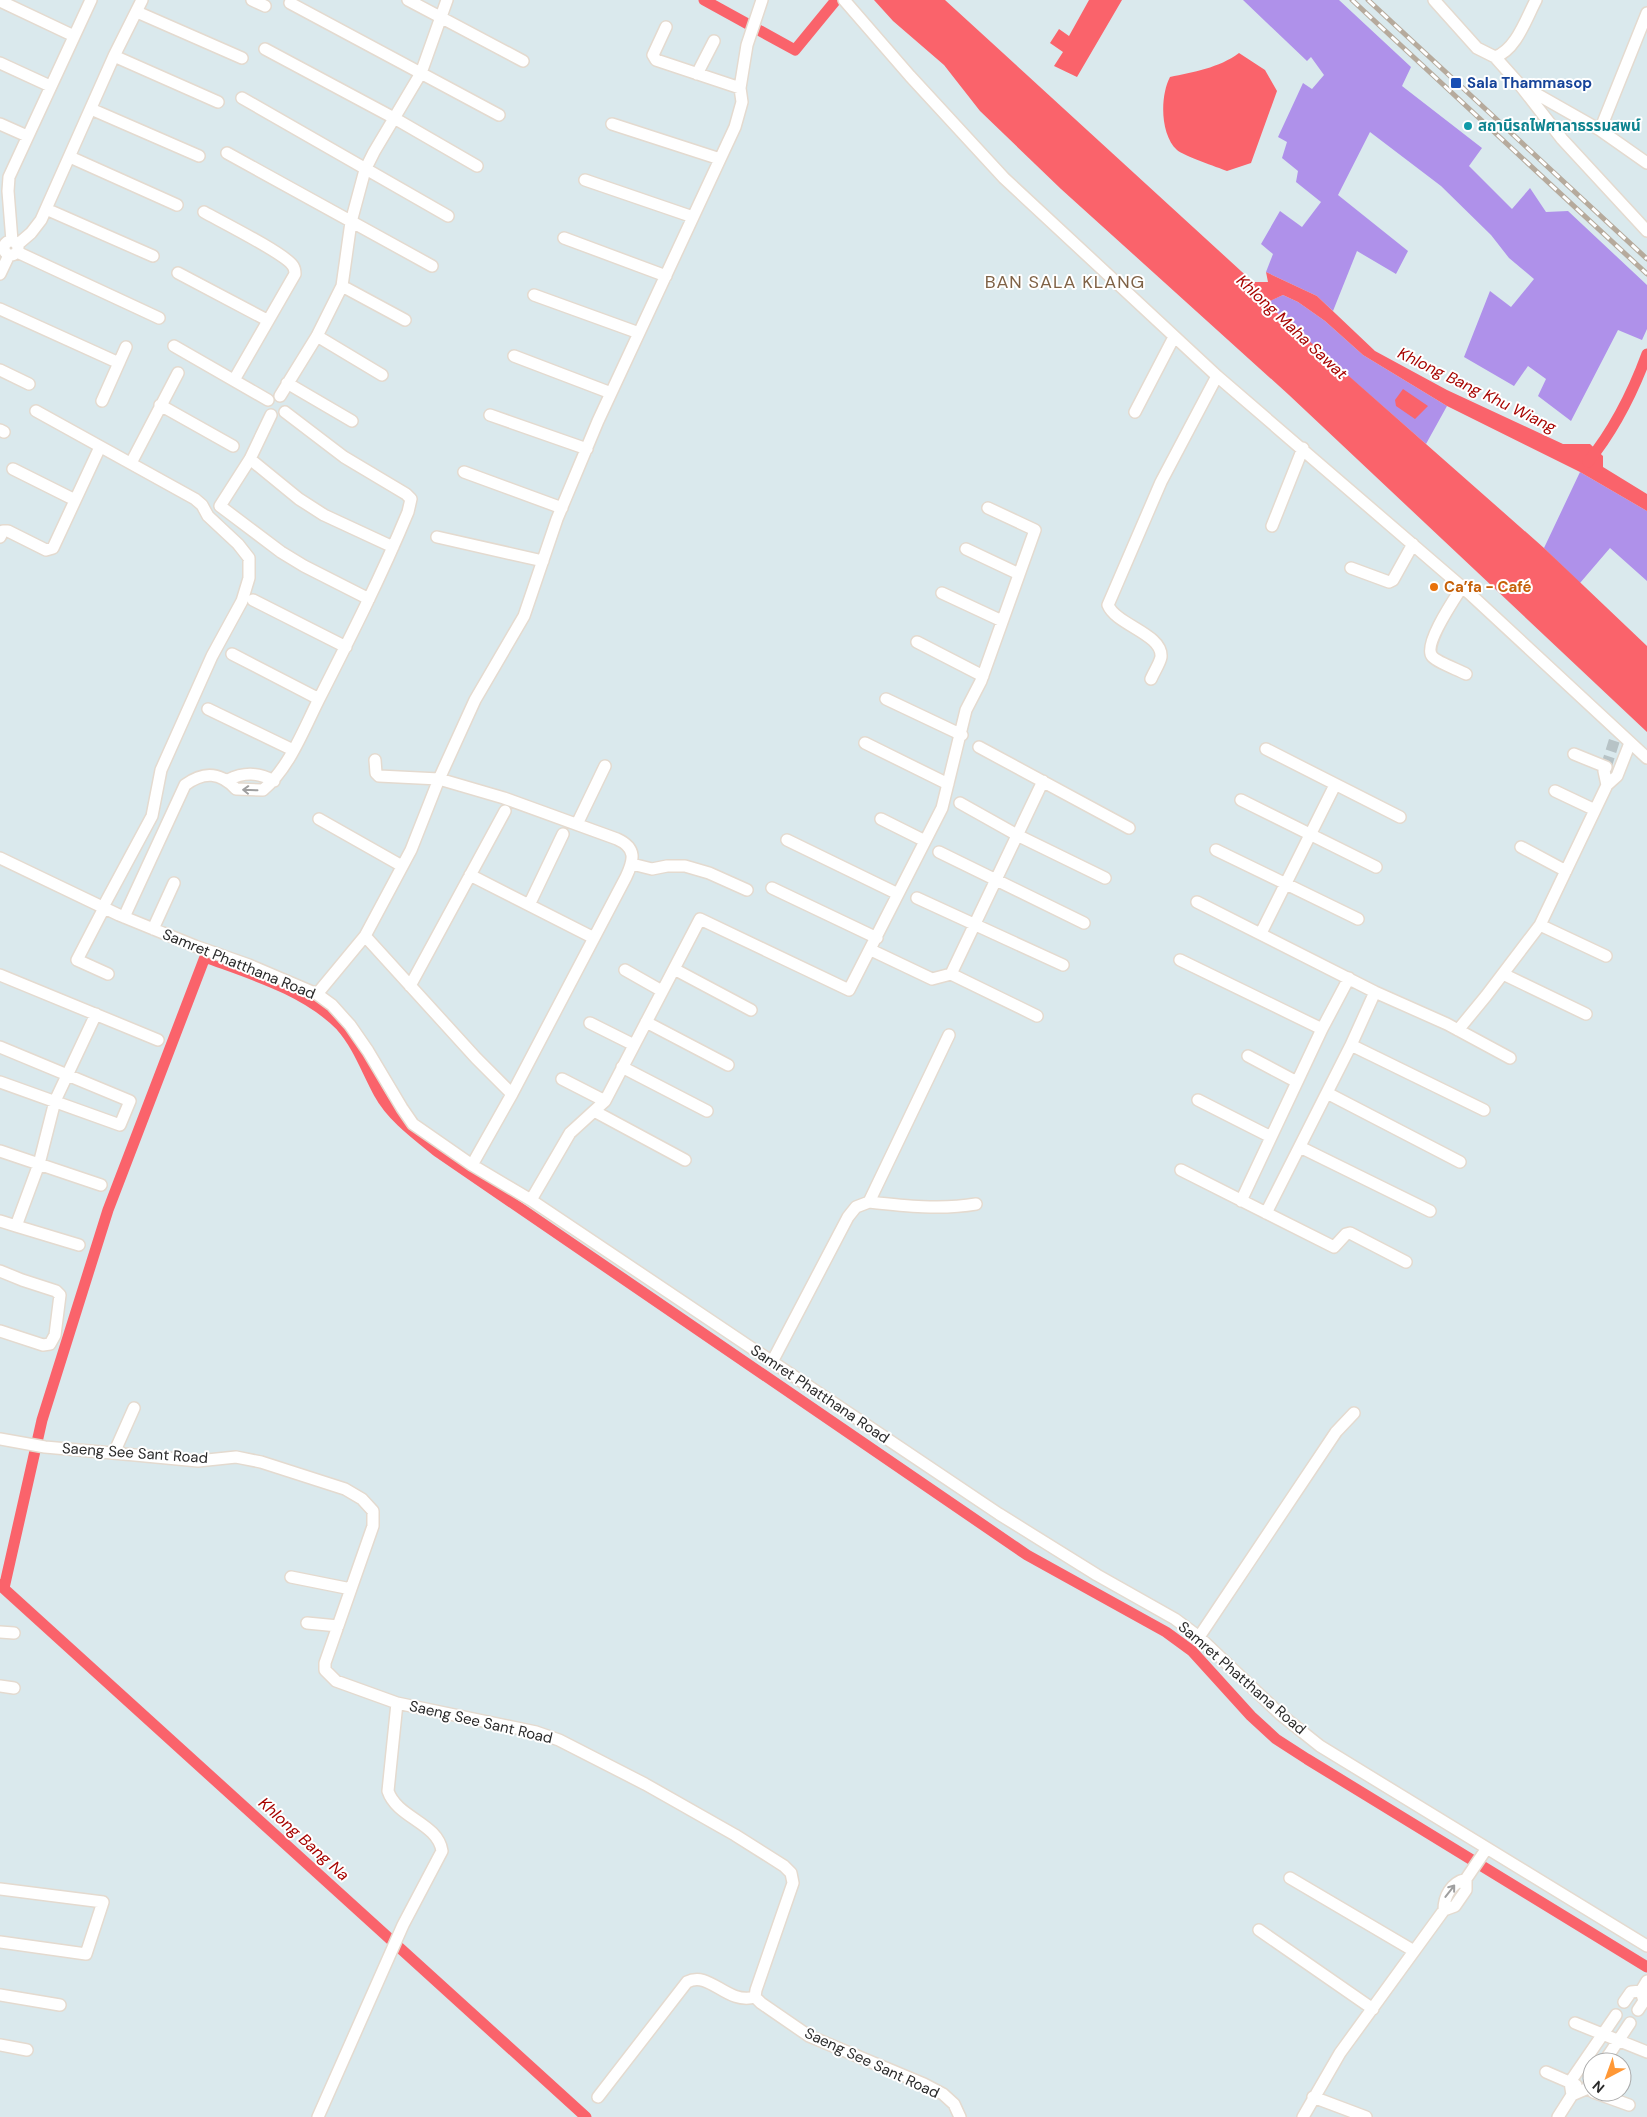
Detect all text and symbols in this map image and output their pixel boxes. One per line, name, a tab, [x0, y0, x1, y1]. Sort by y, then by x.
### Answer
place label: Sala Thammasop	[1467, 73, 1592, 93]
marker: Sala Thammasop	[1449, 76, 1463, 90]
place label: สถานีรถไฟศาลาธรรมสพน์	[1478, 116, 1641, 136]
marker: สถานีรถไฟศาลาธรรมสพน์	[1462, 120, 1474, 132]
district label: BAN SALA KLANG	[985, 270, 1145, 294]
water label: Khlong Maha Sawat	[1232, 270, 1353, 384]
water label: Khlong Bang Khu Wiang	[1394, 342, 1561, 438]
place label: Ca’fa - Café	[1444, 577, 1532, 597]
marker: Ca’fa - Café	[1428, 581, 1440, 593]
one-way arrow	[243, 785, 259, 794]
street label: Samret Phatthana Road	[160, 924, 318, 1004]
street label: Samret Phatthana Road	[747, 1340, 893, 1448]
street label: Saeng See Sant Road	[61, 1438, 209, 1468]
street label: Samret Phatthana Road	[1174, 1617, 1310, 1739]
street label: Saeng See Sant Road	[407, 1696, 555, 1748]
water label: Khlong Bang Na	[254, 1793, 354, 1885]
one-way arrow	[1444, 1885, 1455, 1898]
street label: Saeng See Sant Road	[801, 2023, 943, 2103]
north arrow	[1582, 2052, 1632, 2102]
text: N	[1589, 2077, 1608, 2097]

